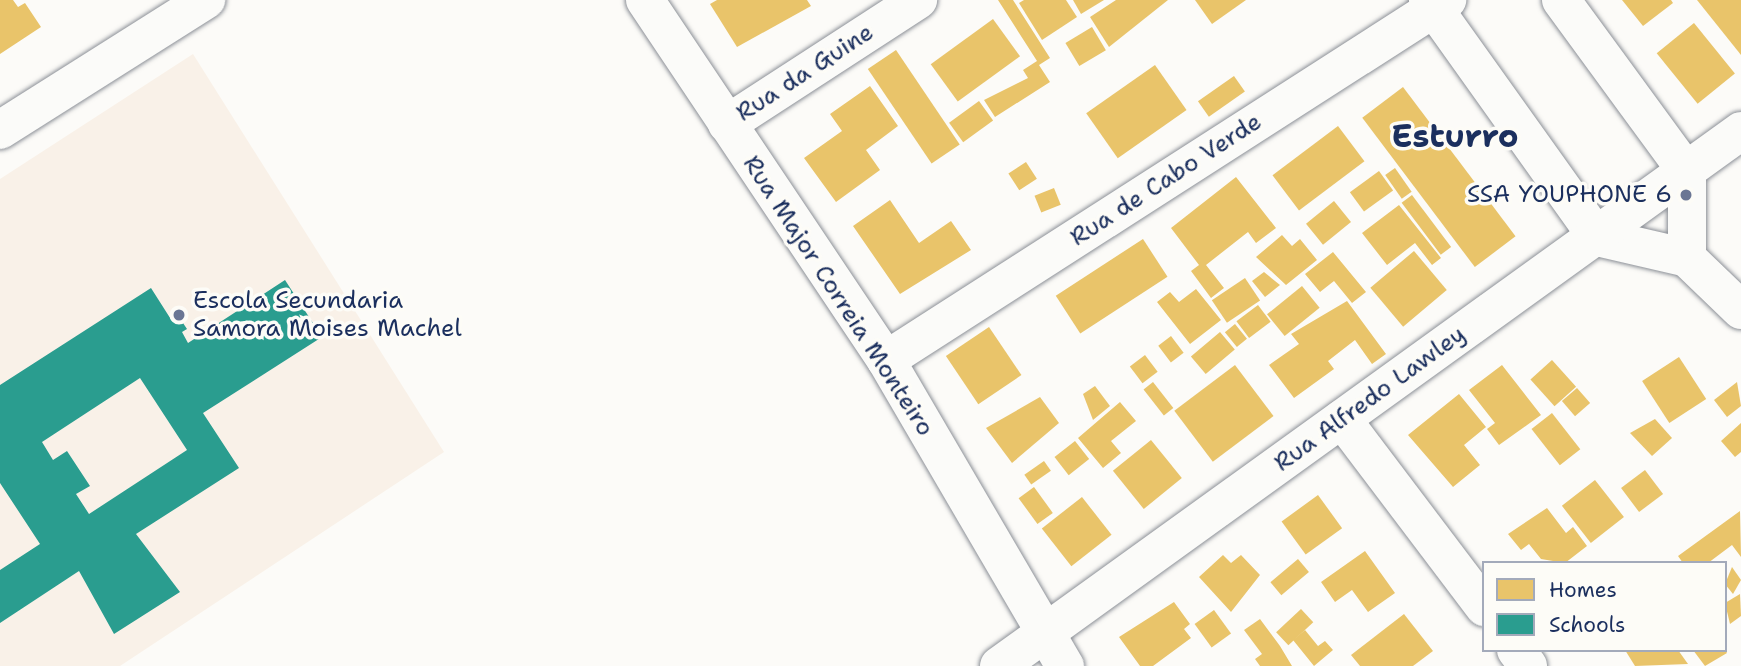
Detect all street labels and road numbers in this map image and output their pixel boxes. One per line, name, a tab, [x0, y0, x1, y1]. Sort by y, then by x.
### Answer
street label: Rua da Guine	[731, 18, 879, 128]
street label: Rua de Cabo Verde	[1065, 107, 1267, 253]
street label: Rua Major Correia Monteiro	[737, 151, 939, 441]
street label: Rua Alfredo Lawley	[1269, 320, 1471, 478]

